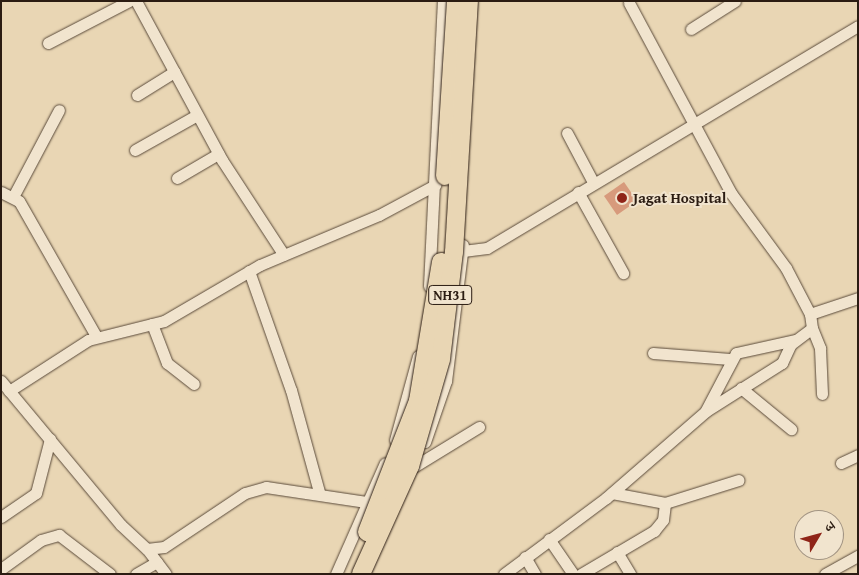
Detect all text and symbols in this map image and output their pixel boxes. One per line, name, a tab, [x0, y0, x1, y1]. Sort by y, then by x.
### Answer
place label: Jagat Hospital	[633, 189, 726, 207]
marker: Jagat Hospital	[615, 191, 629, 205]
road number: NH31	[428, 284, 472, 306]
north arrow	[794, 510, 844, 560]
text: उ	[820, 518, 840, 535]

